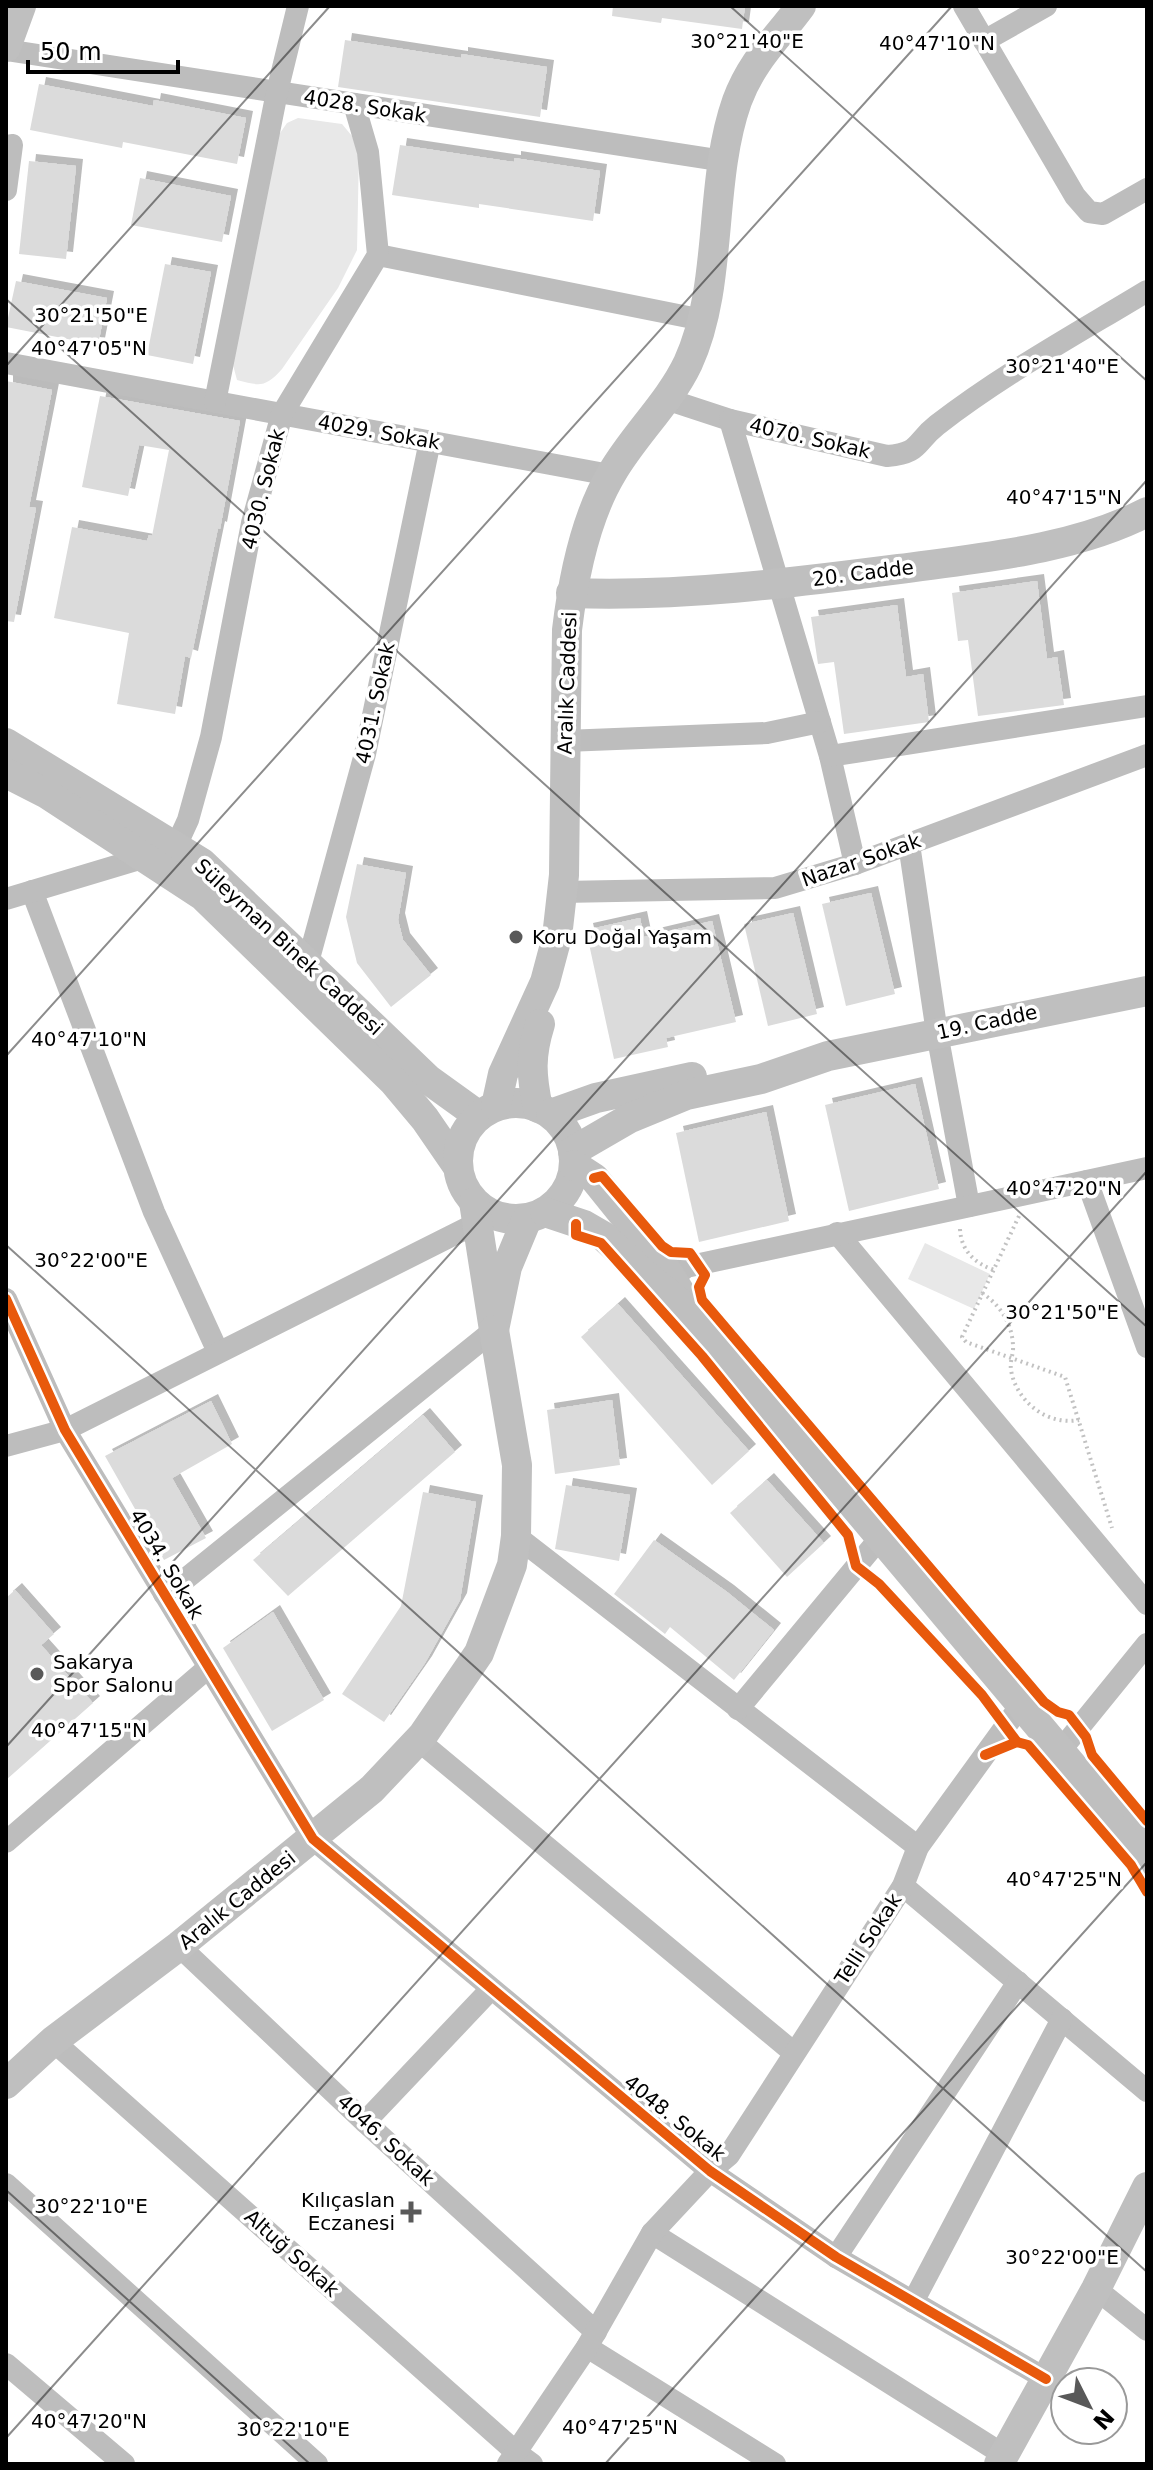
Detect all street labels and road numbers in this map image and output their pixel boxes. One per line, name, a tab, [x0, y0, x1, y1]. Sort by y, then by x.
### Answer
street label: 4028. Sokak	[302, 84, 428, 128]
street label: 4029. Sokak	[316, 409, 442, 455]
street label: 4070. Sokak	[747, 412, 873, 464]
street label: 4030. Sokak	[236, 426, 290, 552]
street label: 20. Cadde	[811, 555, 915, 591]
street label: Aralık Caddesi	[553, 611, 581, 755]
street label: 4031. Sokak	[350, 640, 400, 766]
street label: Nazar Sokak	[798, 828, 924, 892]
street label: Süleyman Binek Caddesi	[190, 854, 388, 1040]
street label: 19. Cadde	[935, 1000, 1039, 1044]
street label: 4034. Sokak	[125, 1505, 209, 1624]
street label: Aralık Caddesi	[174, 1846, 300, 1954]
street label: Telli Sokak	[829, 1888, 907, 1990]
street label: 4048. Sokak	[619, 2070, 731, 2166]
street label: 4046. Sokak	[333, 2089, 440, 2191]
street label: Altuğ Sokak	[240, 2204, 344, 2302]

